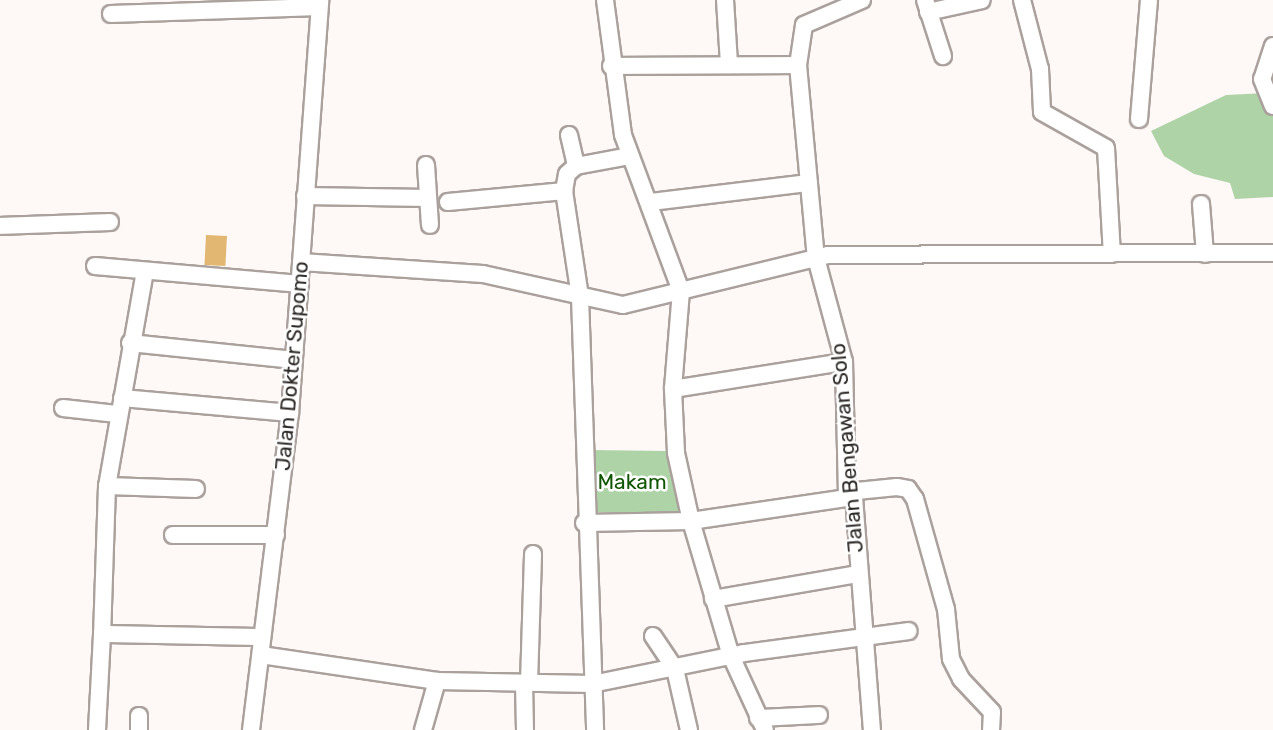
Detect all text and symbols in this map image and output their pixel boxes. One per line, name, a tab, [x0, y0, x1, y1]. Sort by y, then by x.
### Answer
street label: Jalan Dokter Supomo	[270, 260, 314, 472]
street label: Jalan Bengawan Solo	[825, 342, 869, 554]
park label: Makam	[597, 469, 667, 495]

